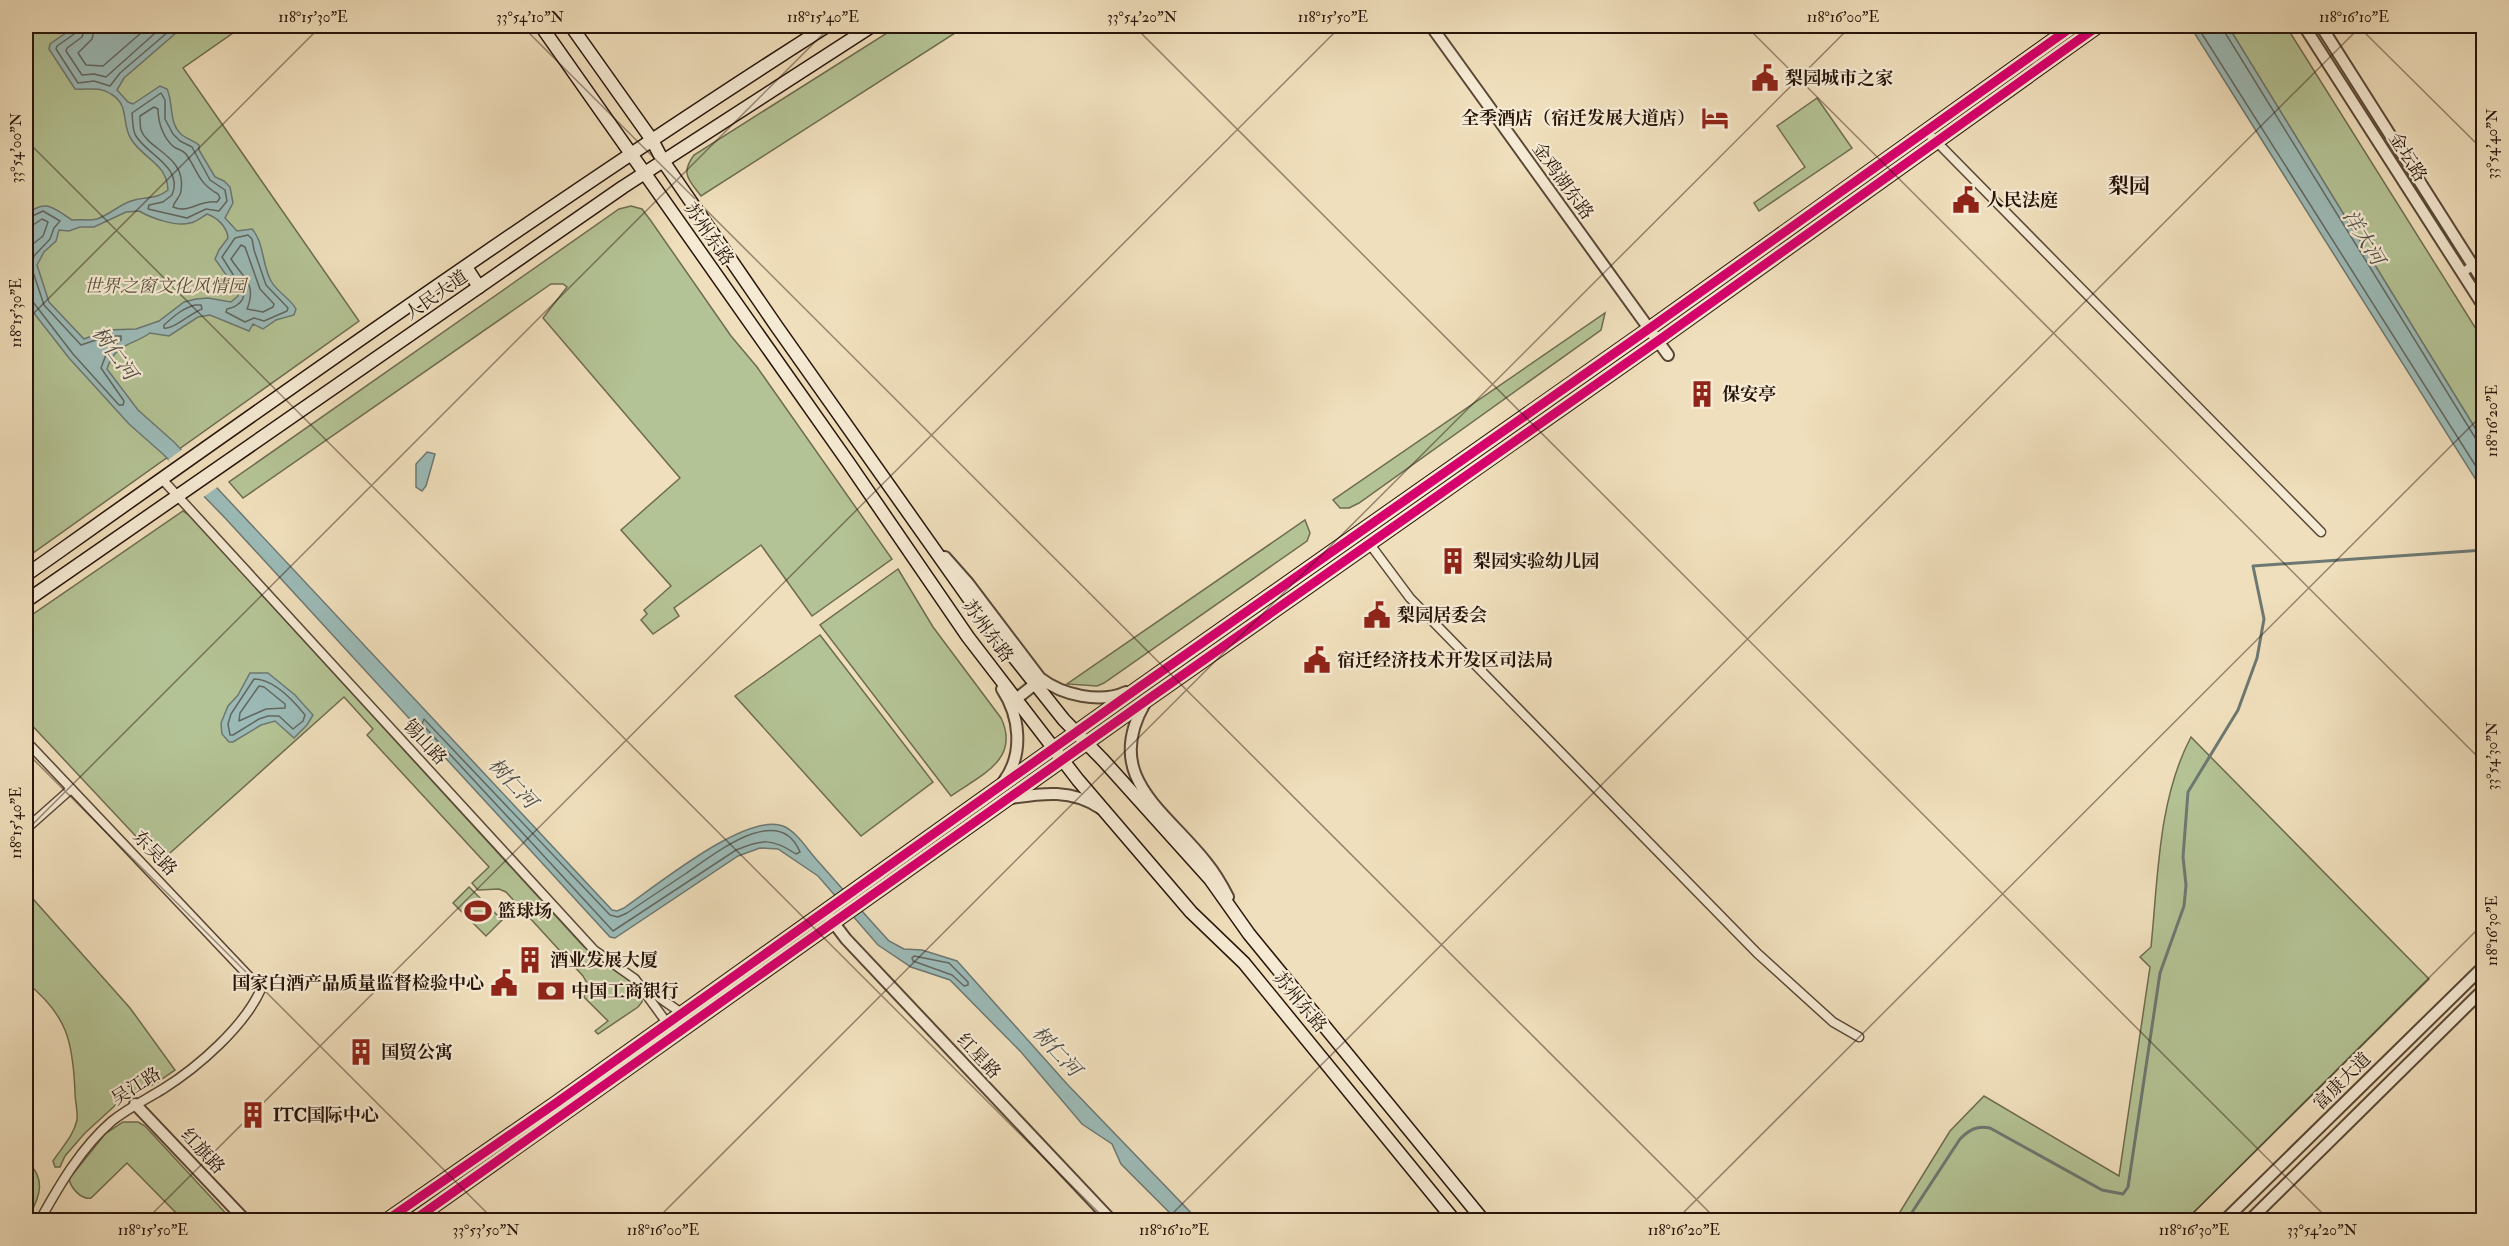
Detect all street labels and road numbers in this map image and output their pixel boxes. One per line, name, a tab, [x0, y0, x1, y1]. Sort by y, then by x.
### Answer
street label: 金坛路	[2384, 128, 2432, 186]
street label: 金鸡湖东路	[1527, 138, 1598, 224]
street label: 苏州东路	[679, 198, 739, 270]
street label: 人民大道	[400, 265, 472, 325]
street label: 苏州东路	[957, 595, 1018, 667]
street label: 锡山路	[398, 715, 451, 770]
street label: 东吴路	[128, 826, 182, 881]
street label: 苏州东路	[1268, 967, 1332, 1037]
street label: 红星路	[952, 1029, 1005, 1084]
street label: 富康大道	[2309, 1048, 2376, 1115]
street label: 吴江路	[107, 1062, 165, 1110]
street label: 红旗路	[176, 1124, 229, 1179]

